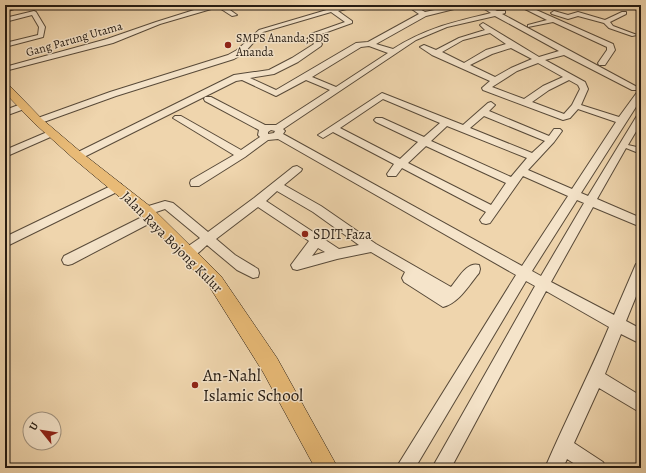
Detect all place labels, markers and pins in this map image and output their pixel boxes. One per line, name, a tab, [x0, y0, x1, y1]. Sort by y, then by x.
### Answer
place label: SMPS Ananda;SDS Ananda	[235, 30, 329, 60]
marker: SMPS Ananda;SDS Ananda	[223, 40, 233, 50]
place label: SDIT Faza	[313, 225, 372, 244]
marker: SDIT Faza	[300, 229, 310, 239]
place label: An-Nahl Islamic School	[202, 364, 303, 407]
marker: An-Nahl Islamic School	[190, 380, 200, 390]

